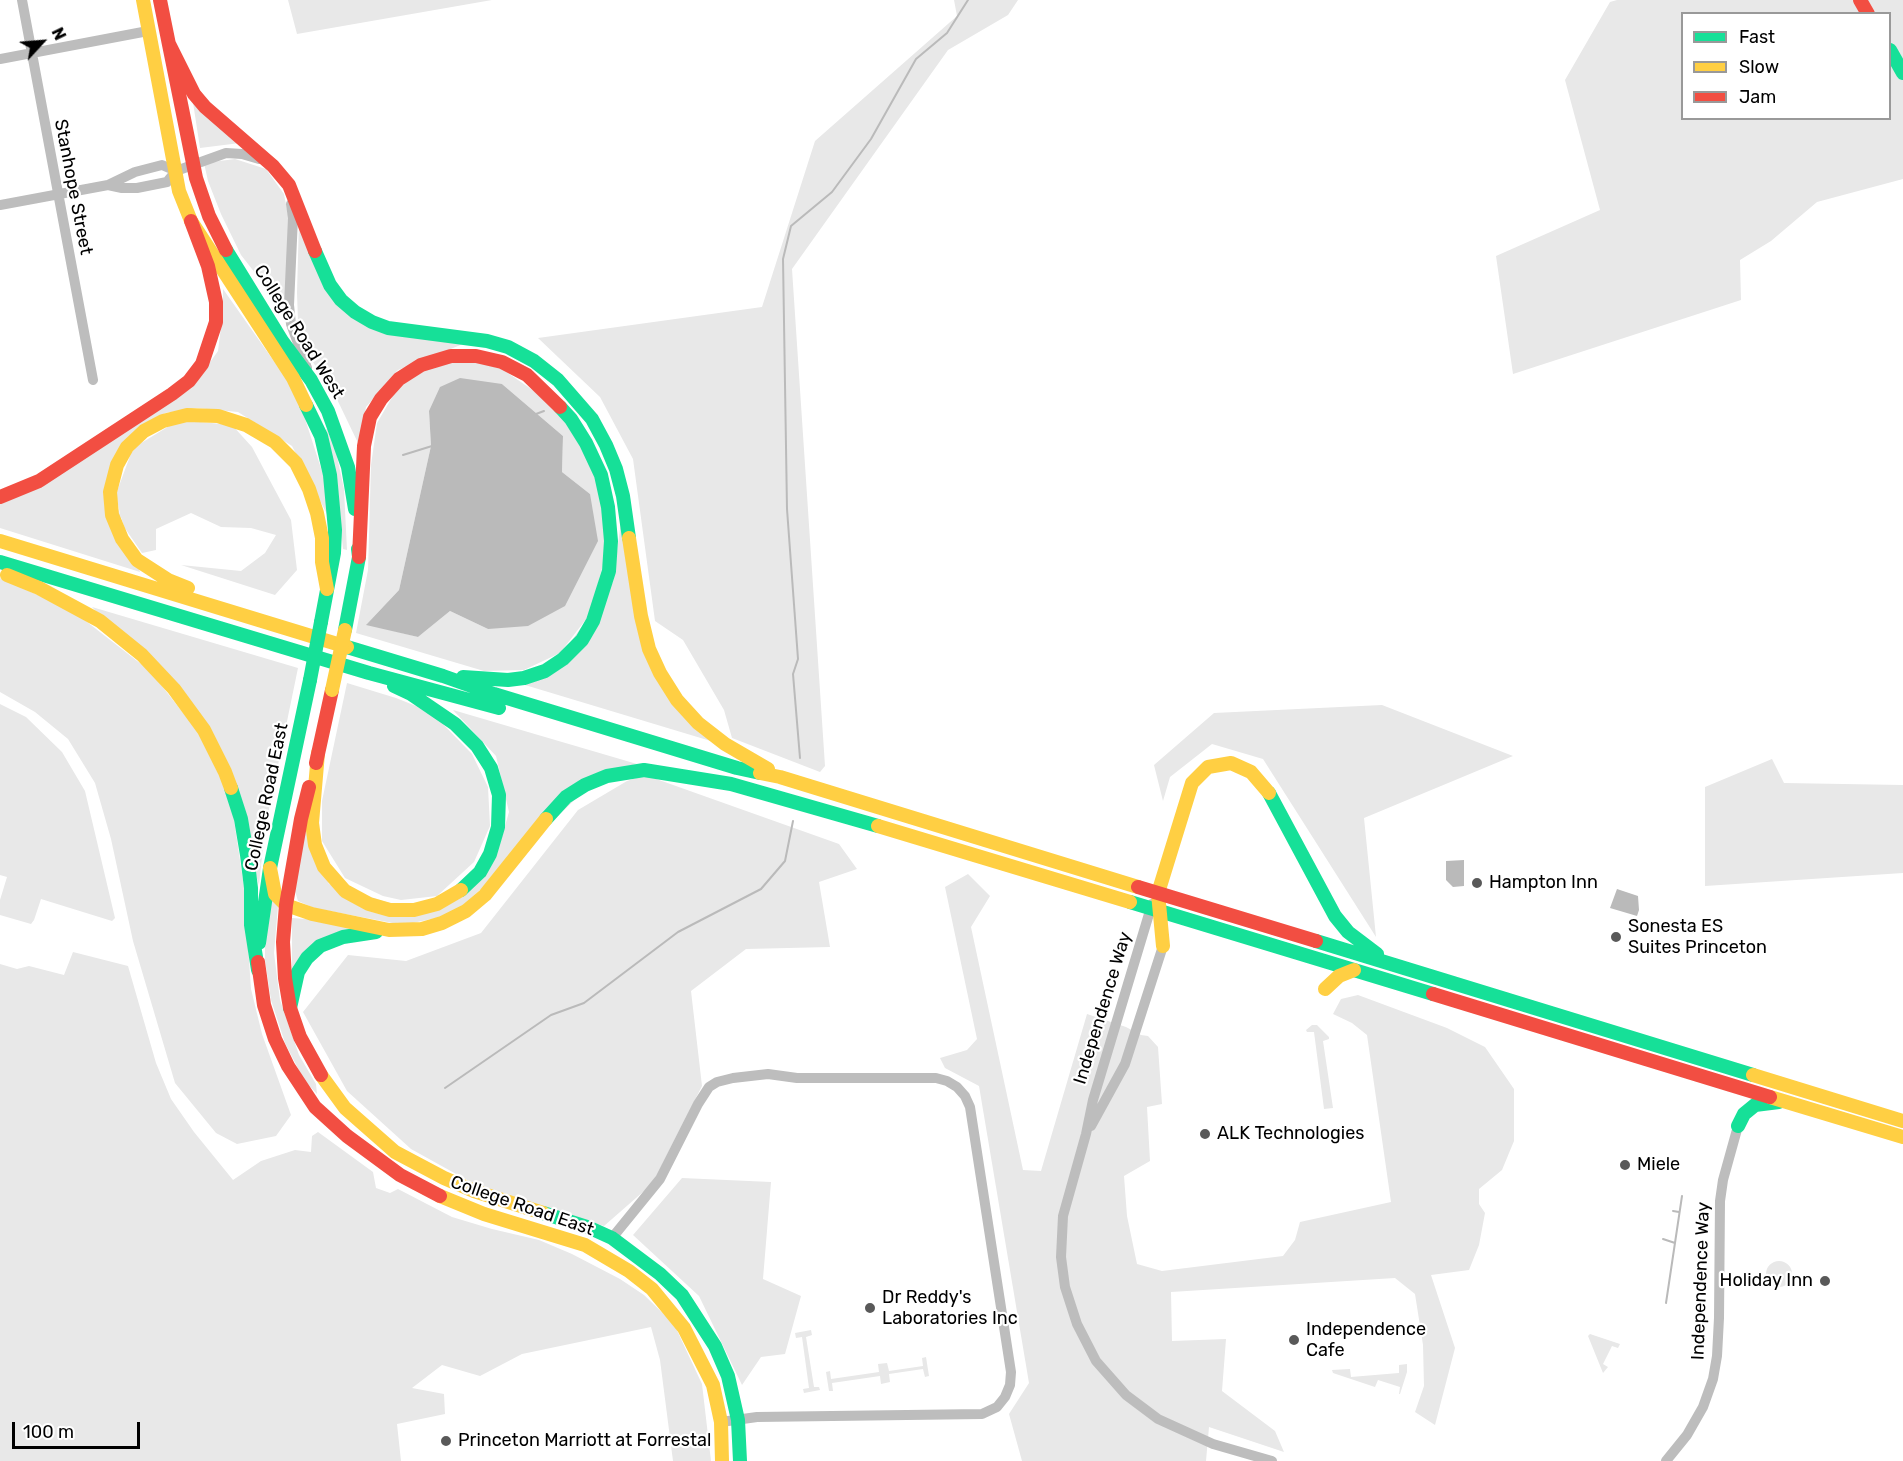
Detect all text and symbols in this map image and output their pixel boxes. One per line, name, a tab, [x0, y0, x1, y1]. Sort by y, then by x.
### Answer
north arrow	[12, 12, 72, 72]
legend	[1681, 12, 1891, 120]
text: N	[48, 25, 70, 43]
text: Fast	[1739, 26, 1775, 48]
text: Slow	[1739, 56, 1779, 78]
text: Jam	[1739, 86, 1776, 108]
street label: Stanhope Street	[49, 117, 97, 257]
street label: College Road West	[249, 261, 349, 403]
street label: College Road East	[241, 721, 293, 873]
place label: Hampton Inn	[1489, 872, 1598, 894]
marker: Hampton Inn	[1470, 876, 1484, 890]
place label: Sonesta ES Suites Princeton	[1628, 916, 1767, 958]
street label: Independence Way	[1070, 929, 1136, 1087]
marker: Sonesta ES Suites Princeton	[1609, 930, 1623, 944]
place label: ALK Technologies	[1217, 1123, 1364, 1145]
marker: ALK Technologies	[1198, 1127, 1212, 1141]
place label: Miele	[1637, 1154, 1680, 1176]
marker: Miele	[1618, 1158, 1632, 1172]
street label: College Road East	[447, 1171, 597, 1241]
street label: Independence Way	[1687, 1202, 1715, 1360]
place label: Holiday Inn	[1720, 1270, 1813, 1292]
marker: Holiday Inn	[1818, 1274, 1832, 1288]
place label: Dr Reddy's Laboratories Inc	[882, 1287, 1018, 1330]
marker: Dr Reddy's Laboratories Inc	[863, 1301, 877, 1315]
place label: Independence Cafe	[1306, 1319, 1426, 1362]
marker: Independence Cafe	[1287, 1333, 1301, 1347]
scale bar	[15, 1410, 142, 1448]
text: 100 m	[23, 1421, 74, 1443]
place label: Princeton Marriott at Forrestal	[458, 1430, 711, 1452]
marker: Princeton Marriott at Forrestal	[439, 1434, 453, 1448]

